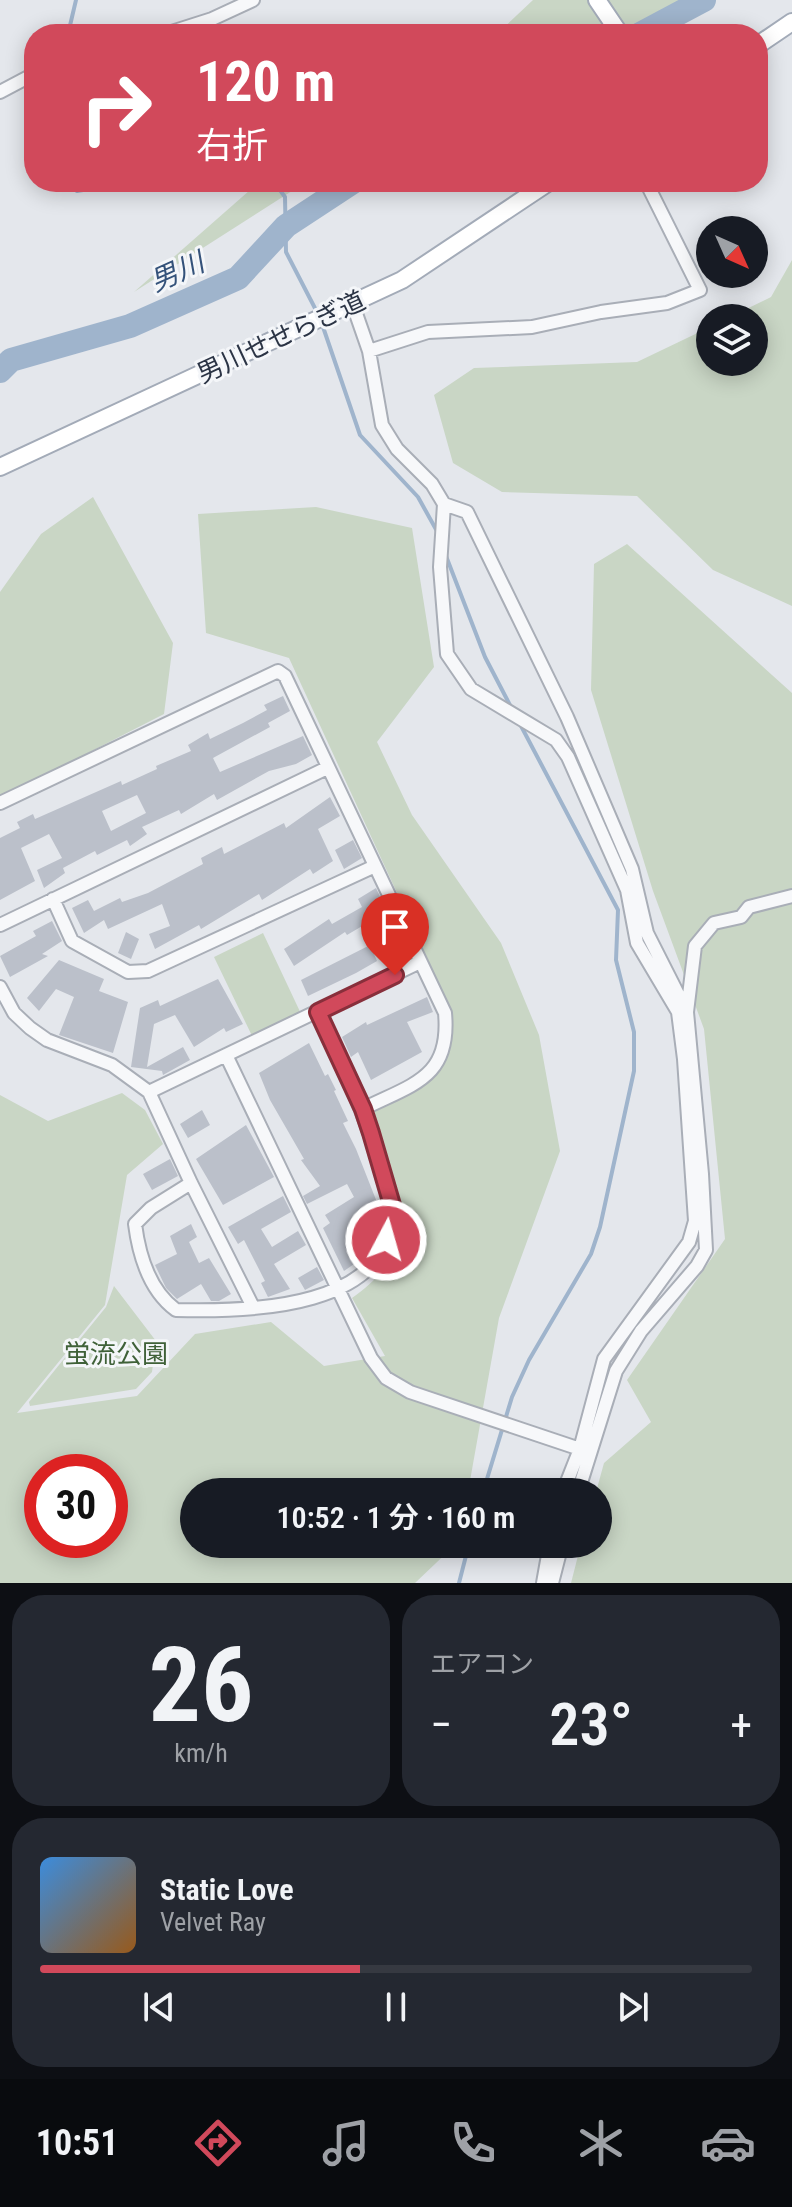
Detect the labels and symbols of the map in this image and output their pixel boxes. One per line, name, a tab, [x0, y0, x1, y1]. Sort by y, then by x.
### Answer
north arrow	[696, 216, 768, 288]
water label: 男川	[145, 244, 212, 298]
street label: 男川せせらぎ道	[192, 285, 370, 389]
pin	[361, 893, 429, 975]
position arrow	[344, 1198, 428, 1282]
park label: 蛍流公園	[64, 1339, 168, 1369]
speed limit sign: 30	[24, 1454, 128, 1558]

